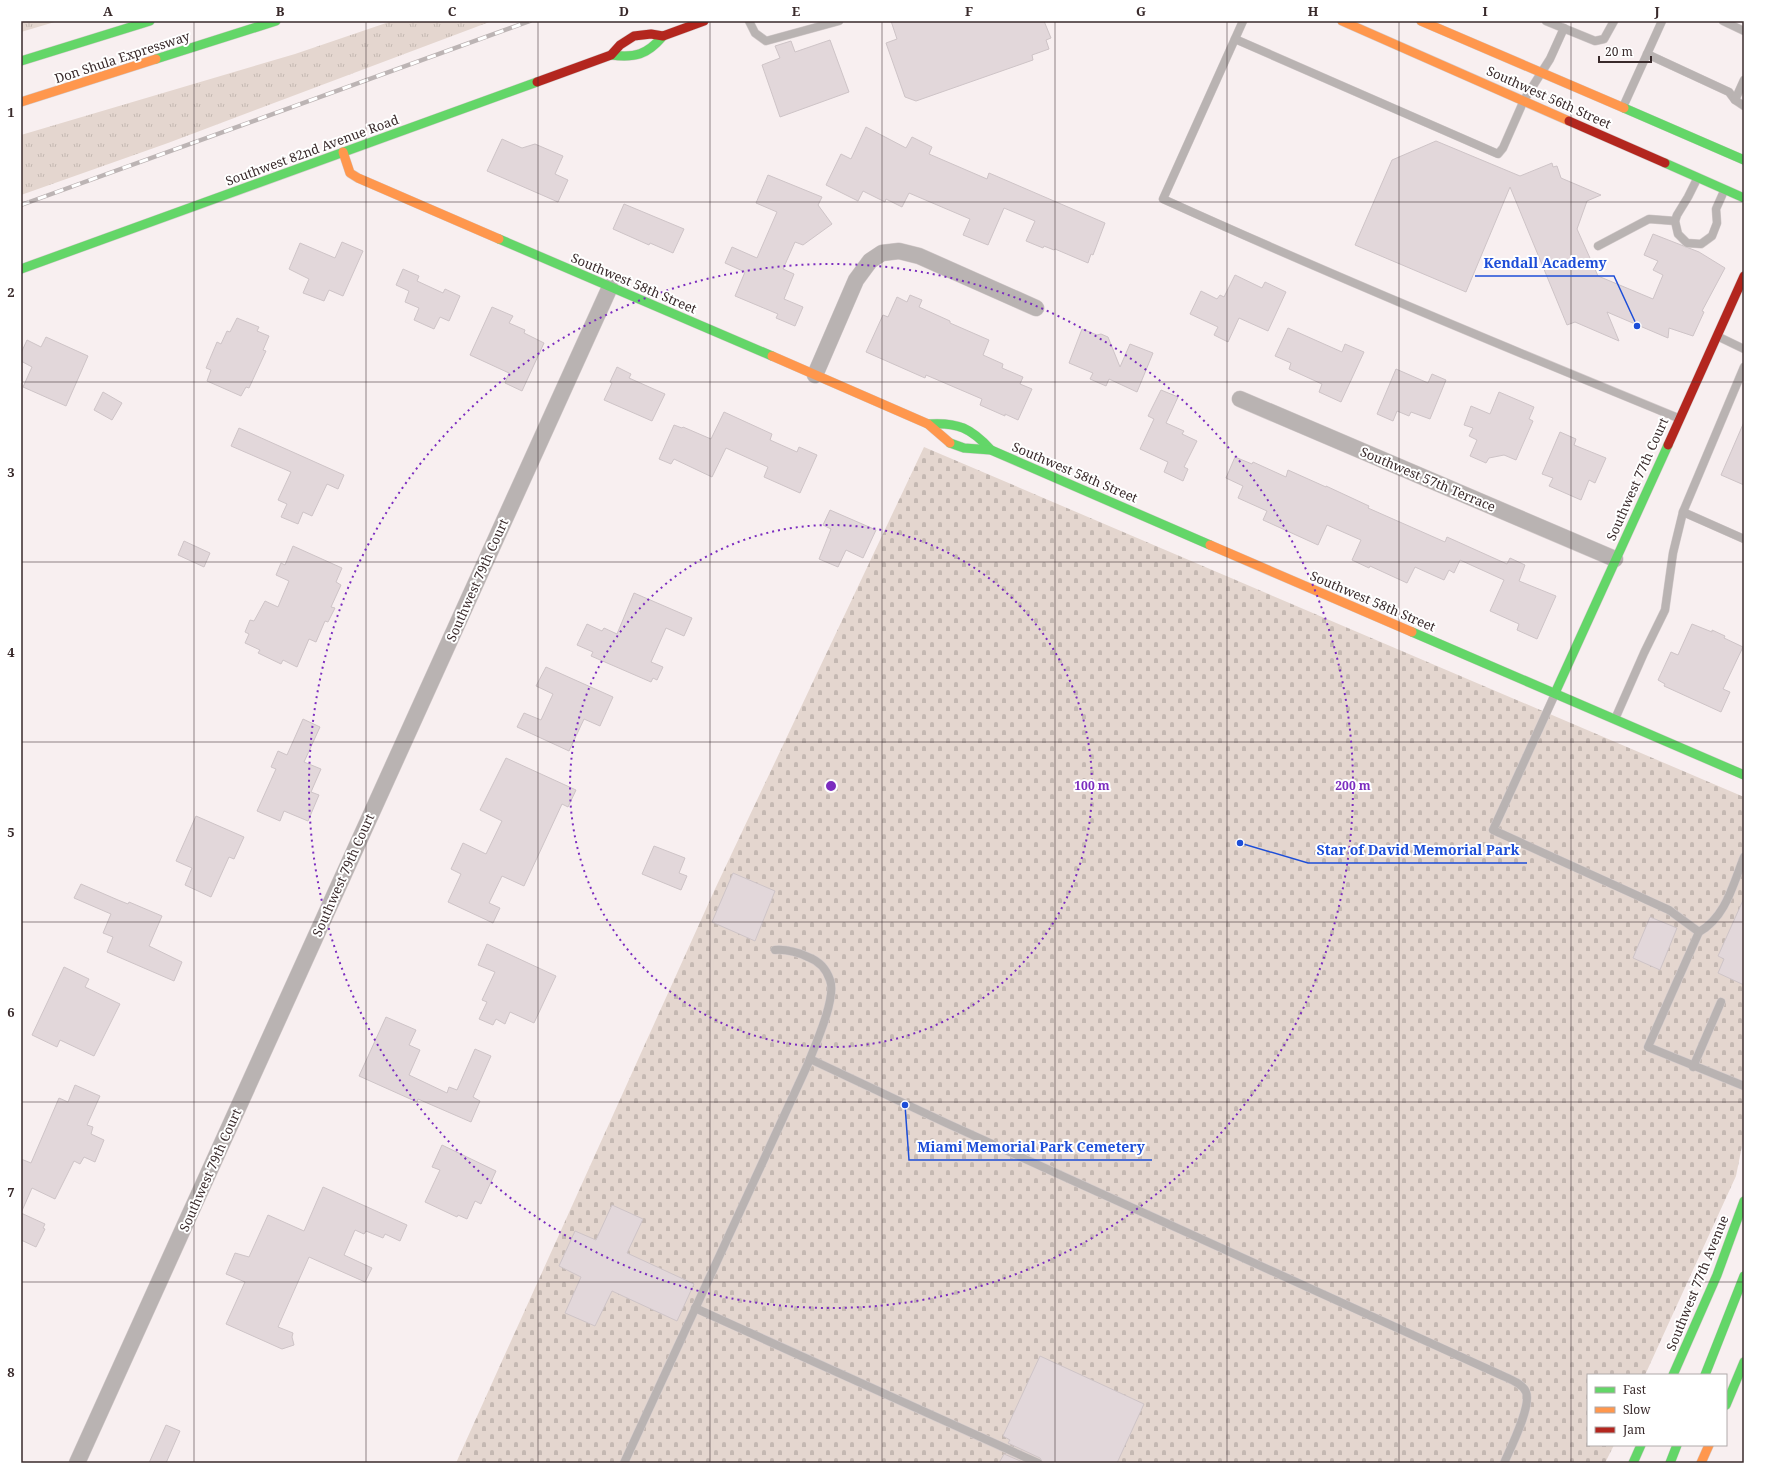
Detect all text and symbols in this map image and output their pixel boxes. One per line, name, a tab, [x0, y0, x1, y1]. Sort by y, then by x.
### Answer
text: A	[103, 2, 113, 20]
text: B	[276, 2, 285, 20]
text: C	[448, 2, 457, 20]
text: D	[619, 2, 629, 20]
text: E	[792, 2, 801, 20]
text: F	[965, 2, 973, 20]
text: G	[1136, 2, 1146, 20]
text: H	[1308, 2, 1319, 20]
text: I	[1482, 2, 1488, 20]
text: J	[1653, 2, 1660, 20]
street label: Don Shula Expressway	[52, 26, 192, 87]
scale bar	[1599, 38, 1651, 64]
text: 20 m	[1605, 43, 1633, 60]
street label: Southwest 56th Street	[1484, 61, 1615, 133]
text: 1	[7, 103, 15, 121]
street label: Southwest 82nd Avenue Road	[223, 110, 401, 190]
street label: Southwest 58th Street	[569, 248, 700, 318]
callout: Kendall Academy	[1475, 250, 1614, 276]
text: Kendall Academy	[1483, 253, 1607, 272]
text: 2	[7, 283, 15, 301]
street label: Southwest 77th Court	[1602, 414, 1672, 543]
street label: Southwest 58th Street	[1010, 437, 1141, 507]
street label: Southwest 57th Terrace	[1358, 442, 1498, 516]
text: 3	[7, 463, 15, 481]
street label: Southwest 79th Court	[442, 515, 512, 644]
street label: Southwest 58th Street	[1308, 566, 1439, 636]
text: 4	[7, 643, 15, 661]
text: 100 m	[1074, 777, 1110, 794]
text: 200 m	[1335, 777, 1371, 794]
centre of rings	[824, 779, 838, 793]
street label: Southwest 79th Court	[308, 810, 378, 939]
text: 5	[7, 823, 15, 841]
callout: Star of David Memorial Park	[1308, 837, 1527, 863]
text: Star of David Memorial Park	[1317, 840, 1520, 859]
text: 6	[7, 1003, 15, 1021]
street label: Southwest 79th Court	[175, 1105, 245, 1234]
callout: Miami Memorial Park Cemetery	[909, 1134, 1152, 1160]
text: Miami Memorial Park Cemetery	[917, 1137, 1146, 1156]
text: 7	[7, 1183, 15, 1201]
street label: Southwest 77th Avenue	[1662, 1212, 1732, 1354]
text: 8	[7, 1363, 15, 1381]
legend	[1587, 1374, 1727, 1446]
text: Fast	[1623, 1381, 1646, 1398]
text: Slow	[1623, 1401, 1651, 1418]
text: Jam	[1622, 1421, 1645, 1438]

